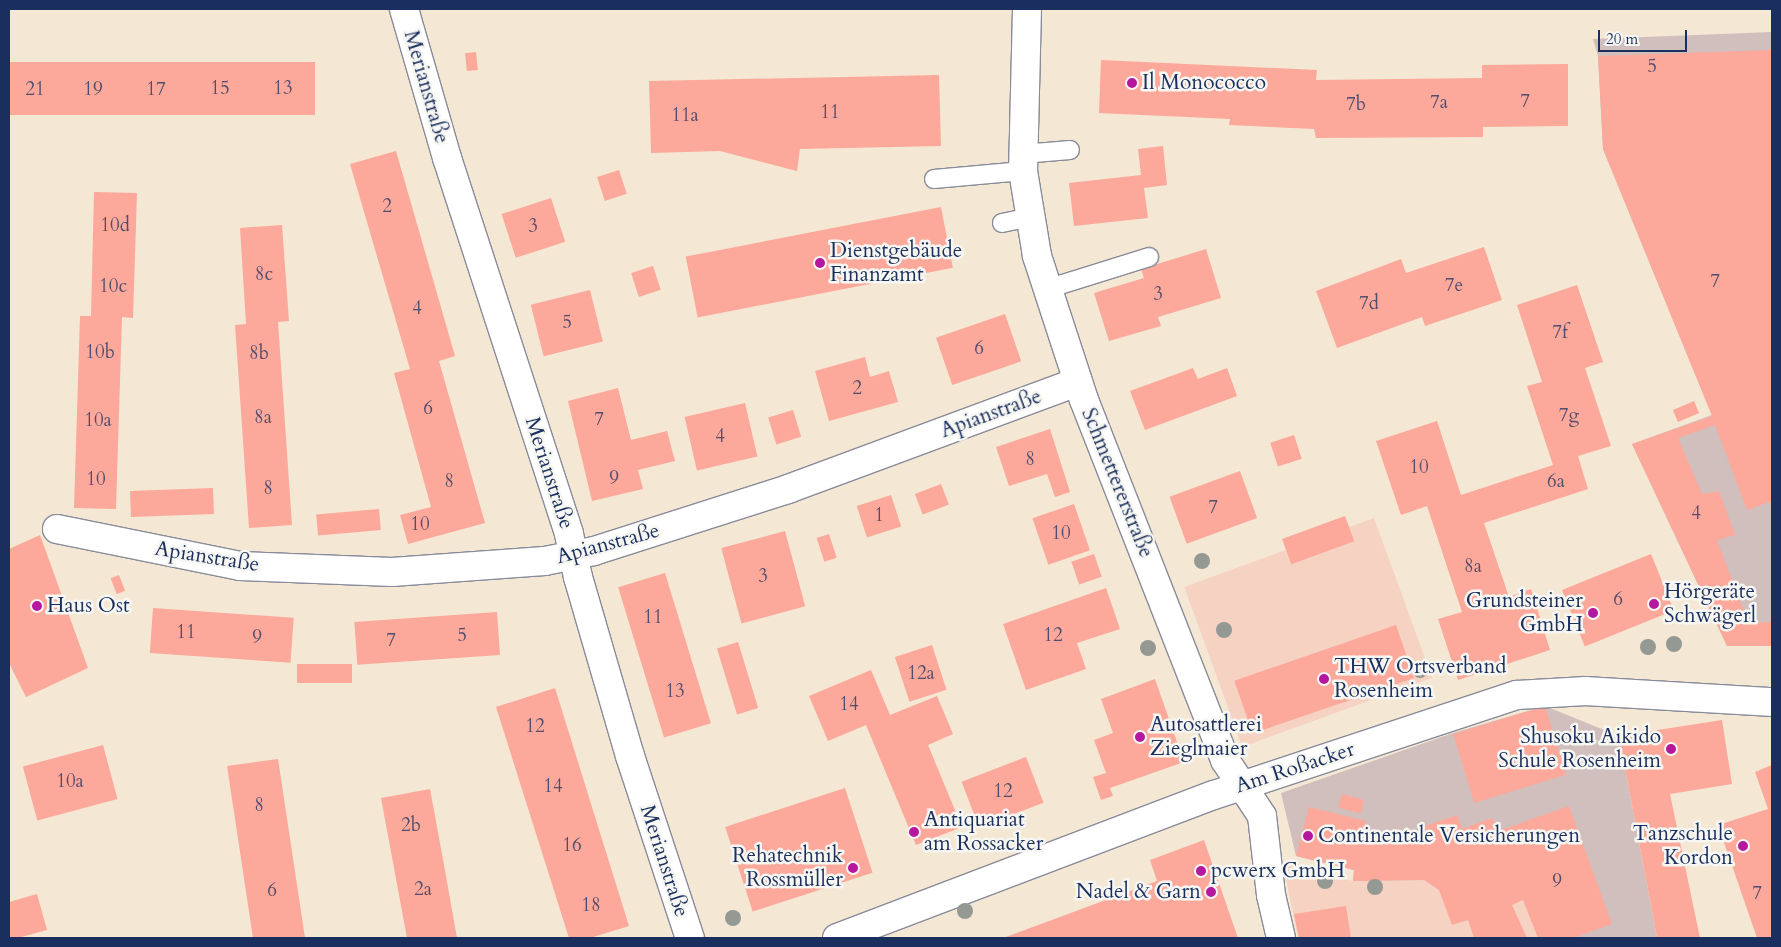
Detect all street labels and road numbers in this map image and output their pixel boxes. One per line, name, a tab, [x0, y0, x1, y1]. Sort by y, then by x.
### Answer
street label: Merianstraße	[398, 28, 454, 146]
street label: Apianstraße	[937, 384, 1045, 444]
street label: Schmettererstraße	[1076, 405, 1158, 561]
street label: Merianstraße	[519, 414, 579, 532]
street label: Apianstraße	[554, 518, 662, 570]
street label: Apianstraße	[153, 536, 261, 578]
street label: Am Roßacker	[1232, 737, 1358, 799]
street label: Merianstraße	[634, 802, 694, 920]

